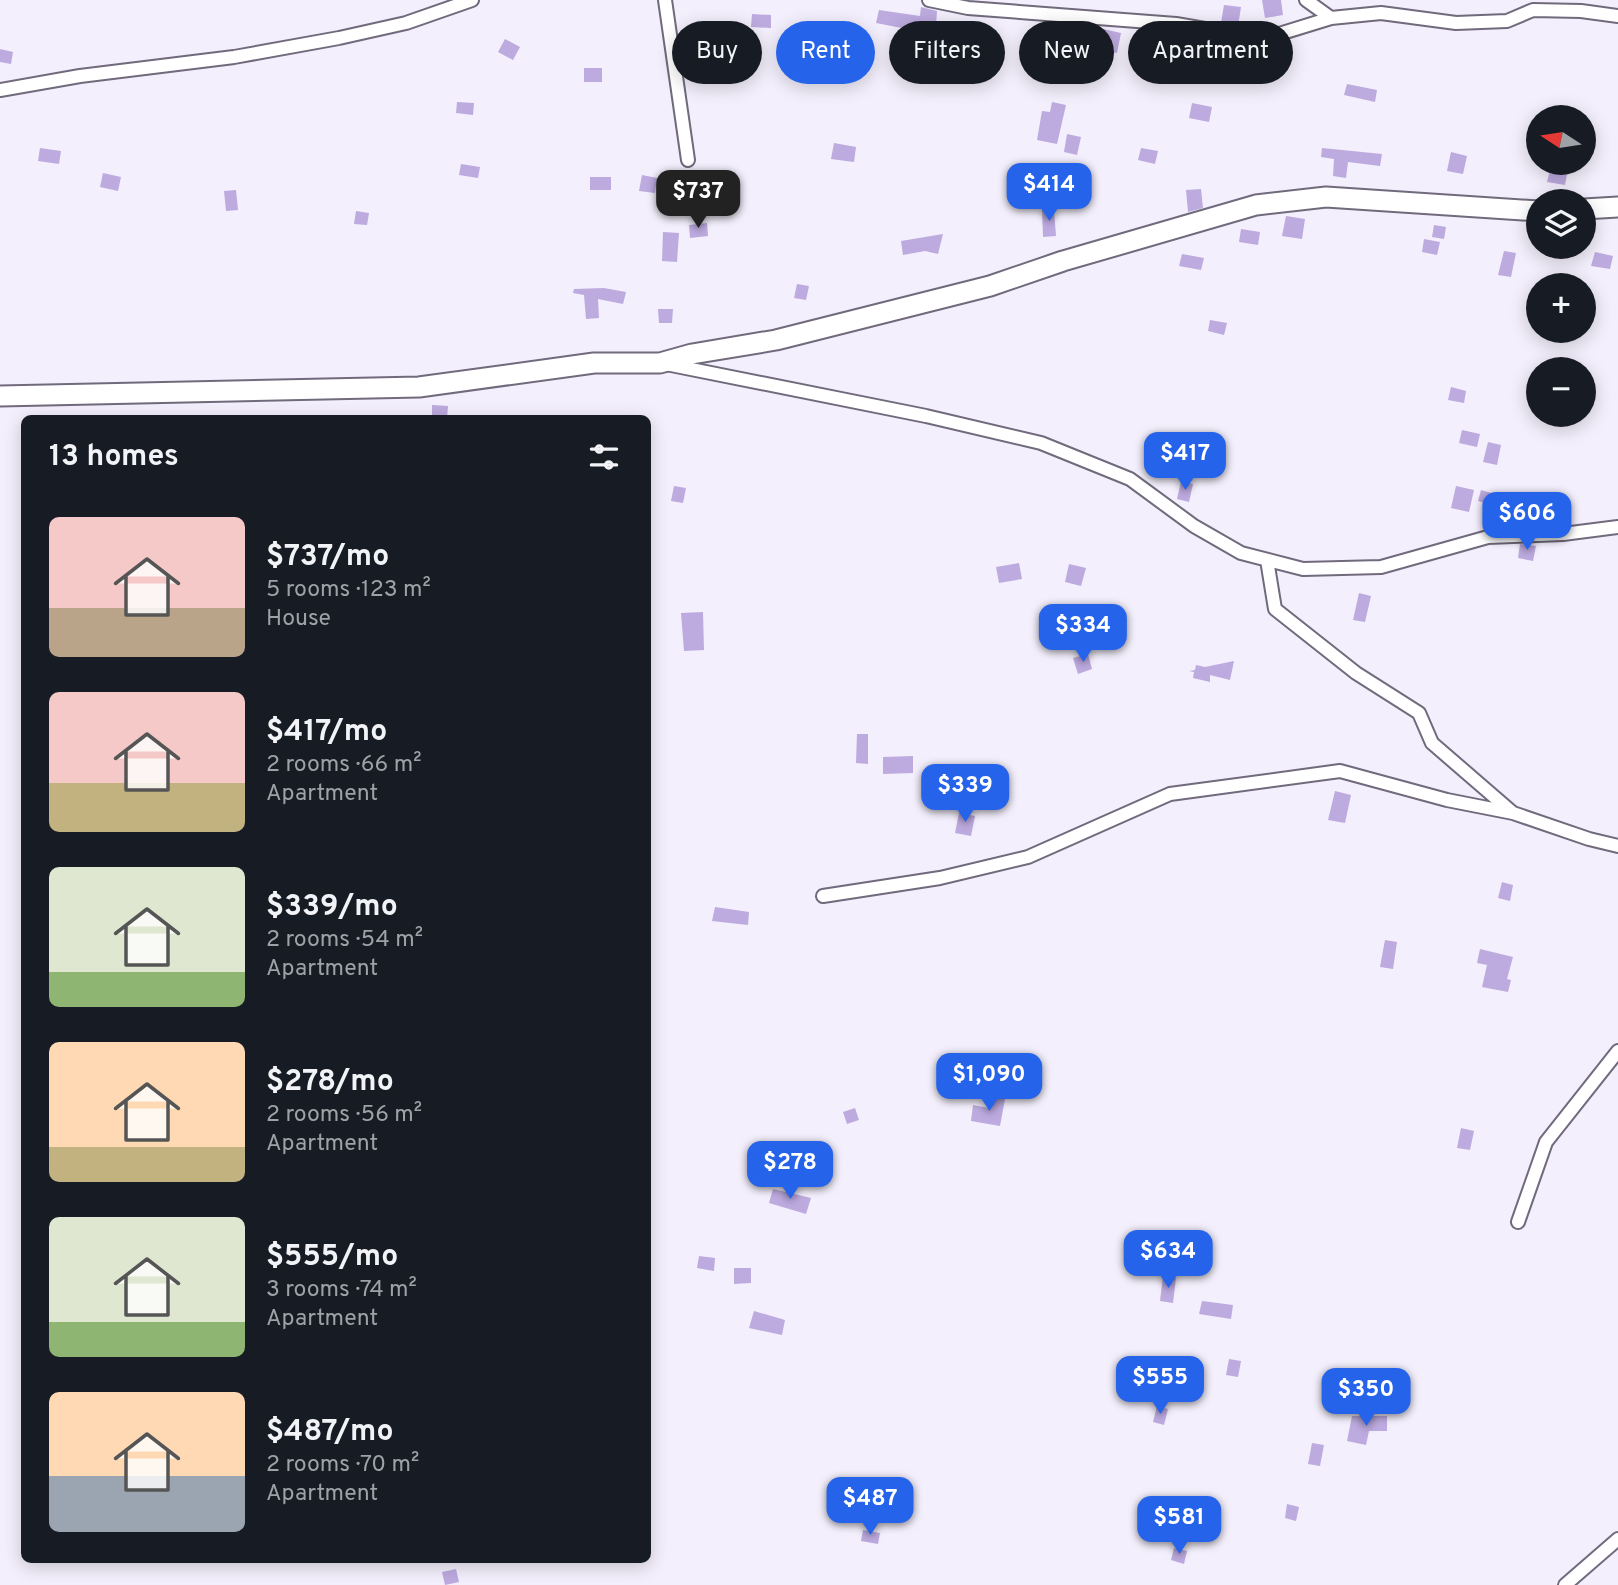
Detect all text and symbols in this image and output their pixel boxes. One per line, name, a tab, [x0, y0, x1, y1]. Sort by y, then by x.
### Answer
chip: Buy	[672, 21, 762, 84]
chip: Rent	[776, 21, 875, 84]
chip: Filters	[889, 21, 1005, 84]
chip: New	[1019, 21, 1114, 84]
chip: Apartment	[1128, 21, 1293, 84]
north arrow	[1526, 105, 1596, 175]
map controls	[1526, 105, 1596, 427]
pin: $414	[1008, 164, 1090, 223]
pin: $737	[657, 170, 739, 230]
text: $414	[1023, 171, 1075, 200]
text: $737	[672, 178, 724, 207]
button: layers	[1526, 189, 1596, 259]
button: +	[1526, 273, 1596, 343]
button: −	[1526, 357, 1596, 427]
pin: $417	[1144, 433, 1226, 492]
icon: filters	[585, 438, 623, 476]
text: 13 homes	[49, 439, 179, 476]
text: $417	[1160, 440, 1210, 469]
pin: $606	[1486, 492, 1568, 552]
text: $606	[1498, 500, 1556, 529]
text: $737/mo	[266, 539, 389, 576]
icon: home	[105, 545, 189, 629]
text: 5 rooms · 123 m²	[266, 576, 431, 605]
pin: $334	[1042, 604, 1124, 664]
text: House	[266, 605, 331, 634]
text: $334	[1055, 612, 1111, 641]
text: $417/mo	[266, 714, 387, 751]
icon: home	[105, 720, 189, 804]
text: 2 rooms · 66 m²	[266, 751, 422, 780]
pin: $339	[924, 764, 1006, 824]
text: $339	[937, 772, 993, 801]
text: Apartment	[266, 780, 378, 809]
text: $339/mo	[266, 889, 398, 926]
icon: home	[105, 895, 189, 979]
text: 2 rooms · 54 m²	[266, 926, 423, 955]
text: Apartment	[266, 955, 378, 984]
pin: $1,090	[932, 1054, 1046, 1113]
text: $1,090	[952, 1061, 1026, 1090]
text: $278/mo	[266, 1064, 394, 1101]
icon: home	[105, 1070, 189, 1154]
text: 2 rooms · 56 m²	[266, 1101, 422, 1130]
text: Apartment	[266, 1130, 378, 1159]
pin: $278	[749, 1142, 831, 1201]
text: $278	[763, 1149, 817, 1178]
pin: $634	[1127, 1230, 1209, 1290]
text: $634	[1140, 1238, 1196, 1267]
text: $555/mo	[266, 1239, 398, 1276]
icon: home	[105, 1245, 189, 1329]
text: 3 rooms · 74 m²	[266, 1276, 417, 1305]
text: Apartment	[266, 1305, 378, 1334]
pin: $555	[1119, 1356, 1201, 1416]
text: $555	[1132, 1364, 1188, 1393]
pin: $350	[1325, 1368, 1407, 1428]
text: $350	[1338, 1376, 1394, 1405]
text: $487/mo	[266, 1414, 394, 1451]
icon: home	[105, 1420, 189, 1504]
text: 2 rooms · 70 m²	[266, 1451, 419, 1480]
pin: $487	[829, 1478, 911, 1537]
text: Apartment	[266, 1480, 378, 1509]
text: $487	[843, 1485, 897, 1514]
pin: $581	[1138, 1496, 1220, 1556]
text: $581	[1153, 1504, 1205, 1533]

